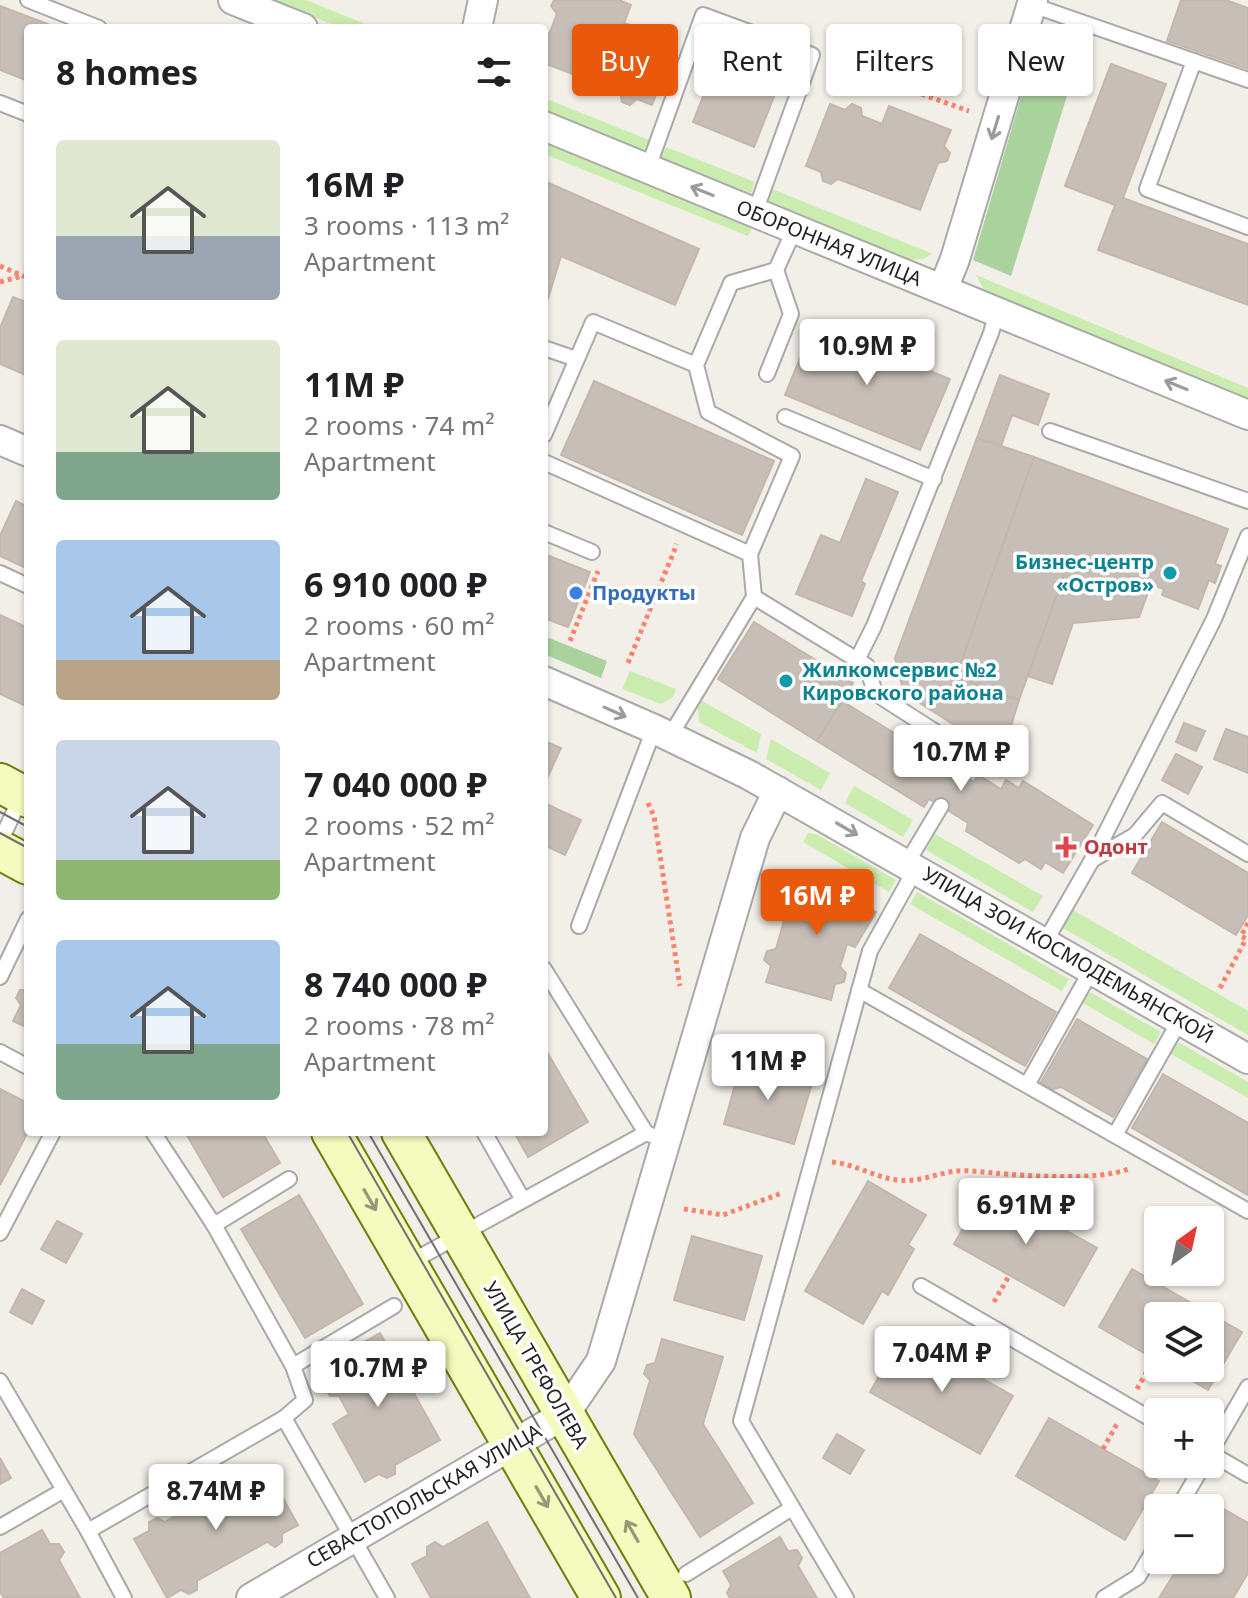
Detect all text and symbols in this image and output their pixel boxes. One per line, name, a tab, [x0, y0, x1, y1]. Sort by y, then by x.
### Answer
chip: Buy	[572, 24, 678, 96]
chip: Rent	[694, 24, 810, 96]
chip: Filters	[826, 24, 962, 96]
chip: New	[978, 24, 1093, 96]
text: 8 homes	[56, 49, 198, 95]
icon: filters	[472, 50, 516, 94]
one-way arrow	[987, 115, 1002, 141]
text: 16M ₽	[304, 161, 404, 207]
icon: home	[120, 172, 216, 268]
one-way arrow	[690, 182, 715, 197]
street label: ОБОРОННАЯ УЛИЦА	[733, 193, 926, 292]
text: 3 rooms · 113 m²	[304, 207, 509, 243]
text: Apartment	[304, 243, 436, 279]
pin: 10.9M ₽	[793, 319, 941, 387]
text: 10.9M ₽	[818, 327, 916, 363]
text: 11M ₽	[304, 361, 404, 407]
icon: home	[120, 372, 216, 468]
one-way arrow	[1164, 377, 1189, 391]
text: 2 rooms · 74 m²	[304, 407, 494, 443]
text: Apartment	[304, 443, 436, 479]
place label: Бизнес-центр «Остров»	[1015, 548, 1154, 598]
text: 6 910 000 ₽	[304, 561, 487, 607]
marker: Бизнес-центр «Остров»	[1161, 564, 1179, 582]
icon: home	[120, 572, 216, 668]
place label: Продукты	[592, 579, 696, 606]
marker: Продукты	[567, 584, 585, 602]
text: 2 rooms · 60 m²	[304, 607, 494, 643]
text: Apartment	[304, 643, 436, 679]
place label: Жилкомсервис №2 Кировского района	[802, 656, 1004, 706]
marker: Жилкомсервис №2 Кировского района	[777, 672, 795, 690]
one-way arrow	[603, 705, 627, 720]
pin: 10.7M ₽	[887, 725, 1035, 793]
text: 10.7M ₽	[912, 733, 1010, 769]
text: 7 040 000 ₽	[304, 761, 487, 807]
icon: home	[120, 772, 216, 868]
text: 2 rooms · 52 m²	[304, 807, 494, 843]
one-way arrow	[835, 822, 859, 837]
place label: Одонт	[1084, 833, 1148, 860]
marker: Одонт	[1055, 836, 1077, 858]
text: Apartment	[304, 843, 436, 879]
street label: УЛИЦА ЗОИ КОСМОДЕМЬЯНСКОЙ	[918, 860, 1219, 1049]
pin: 16M ₽	[761, 869, 873, 937]
text: 16M ₽	[779, 877, 855, 913]
text: 8 740 000 ₽	[304, 961, 487, 1007]
icon: home	[120, 972, 216, 1068]
text: 2 rooms · 78 m²	[304, 1007, 494, 1043]
pin: 11M ₽	[712, 1034, 824, 1102]
text: 11M ₽	[730, 1042, 806, 1078]
text: Apartment	[304, 1043, 436, 1079]
pin: 6.91M ₽	[952, 1178, 1100, 1246]
text: 6.91M ₽	[977, 1186, 1075, 1222]
one-way arrow	[363, 1187, 378, 1211]
north arrow	[1144, 1206, 1224, 1286]
map controls	[1144, 1206, 1224, 1574]
street label: УЛИЦА ТРЕФОЛЕВА	[478, 1276, 595, 1454]
button: layers	[1144, 1302, 1224, 1382]
pin: 7.04M ₽	[868, 1326, 1016, 1394]
text: 7.04M ₽	[893, 1334, 991, 1370]
pin: 10.7M ₽	[304, 1341, 452, 1409]
text: 10.7M ₽	[329, 1349, 427, 1385]
button: +	[1144, 1398, 1224, 1478]
street label: СЕВАСТОПОЛЬСКАЯ УЛИЦА	[301, 1417, 546, 1574]
pin: 8.74M ₽	[142, 1464, 290, 1532]
text: 8.74M ₽	[167, 1472, 265, 1508]
one-way arrow	[534, 1485, 550, 1508]
button: −	[1144, 1494, 1224, 1574]
one-way arrow	[624, 1519, 639, 1543]

